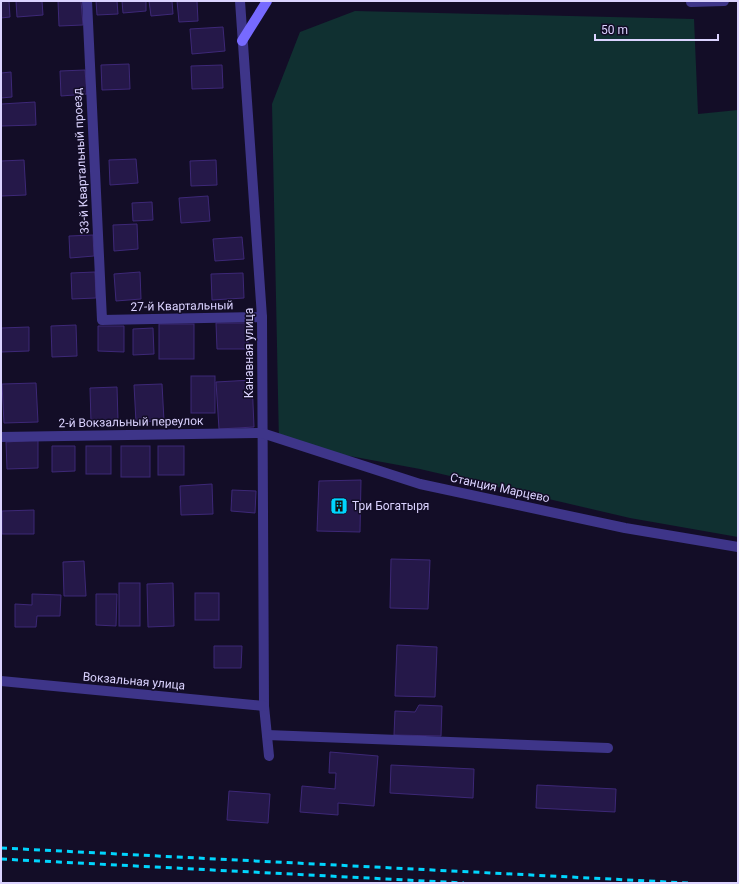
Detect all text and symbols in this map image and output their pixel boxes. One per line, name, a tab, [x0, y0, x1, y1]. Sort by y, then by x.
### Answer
scale bar	[595, 16, 718, 42]
text: 50 m	[601, 23, 628, 37]
street label: 33-й Квартальный проезд	[70, 88, 92, 234]
street label: 27-й Квартальный	[130, 298, 234, 314]
street label: Канавная улица	[242, 308, 256, 398]
street label: 2-й Вокзальный переулок	[58, 414, 204, 430]
street label: Станция Марцево	[449, 471, 551, 505]
building icon: Три Богатыря	[329, 496, 349, 516]
place label: Три Богатыря	[352, 499, 429, 513]
street label: Вокзальная улица	[82, 670, 186, 692]

